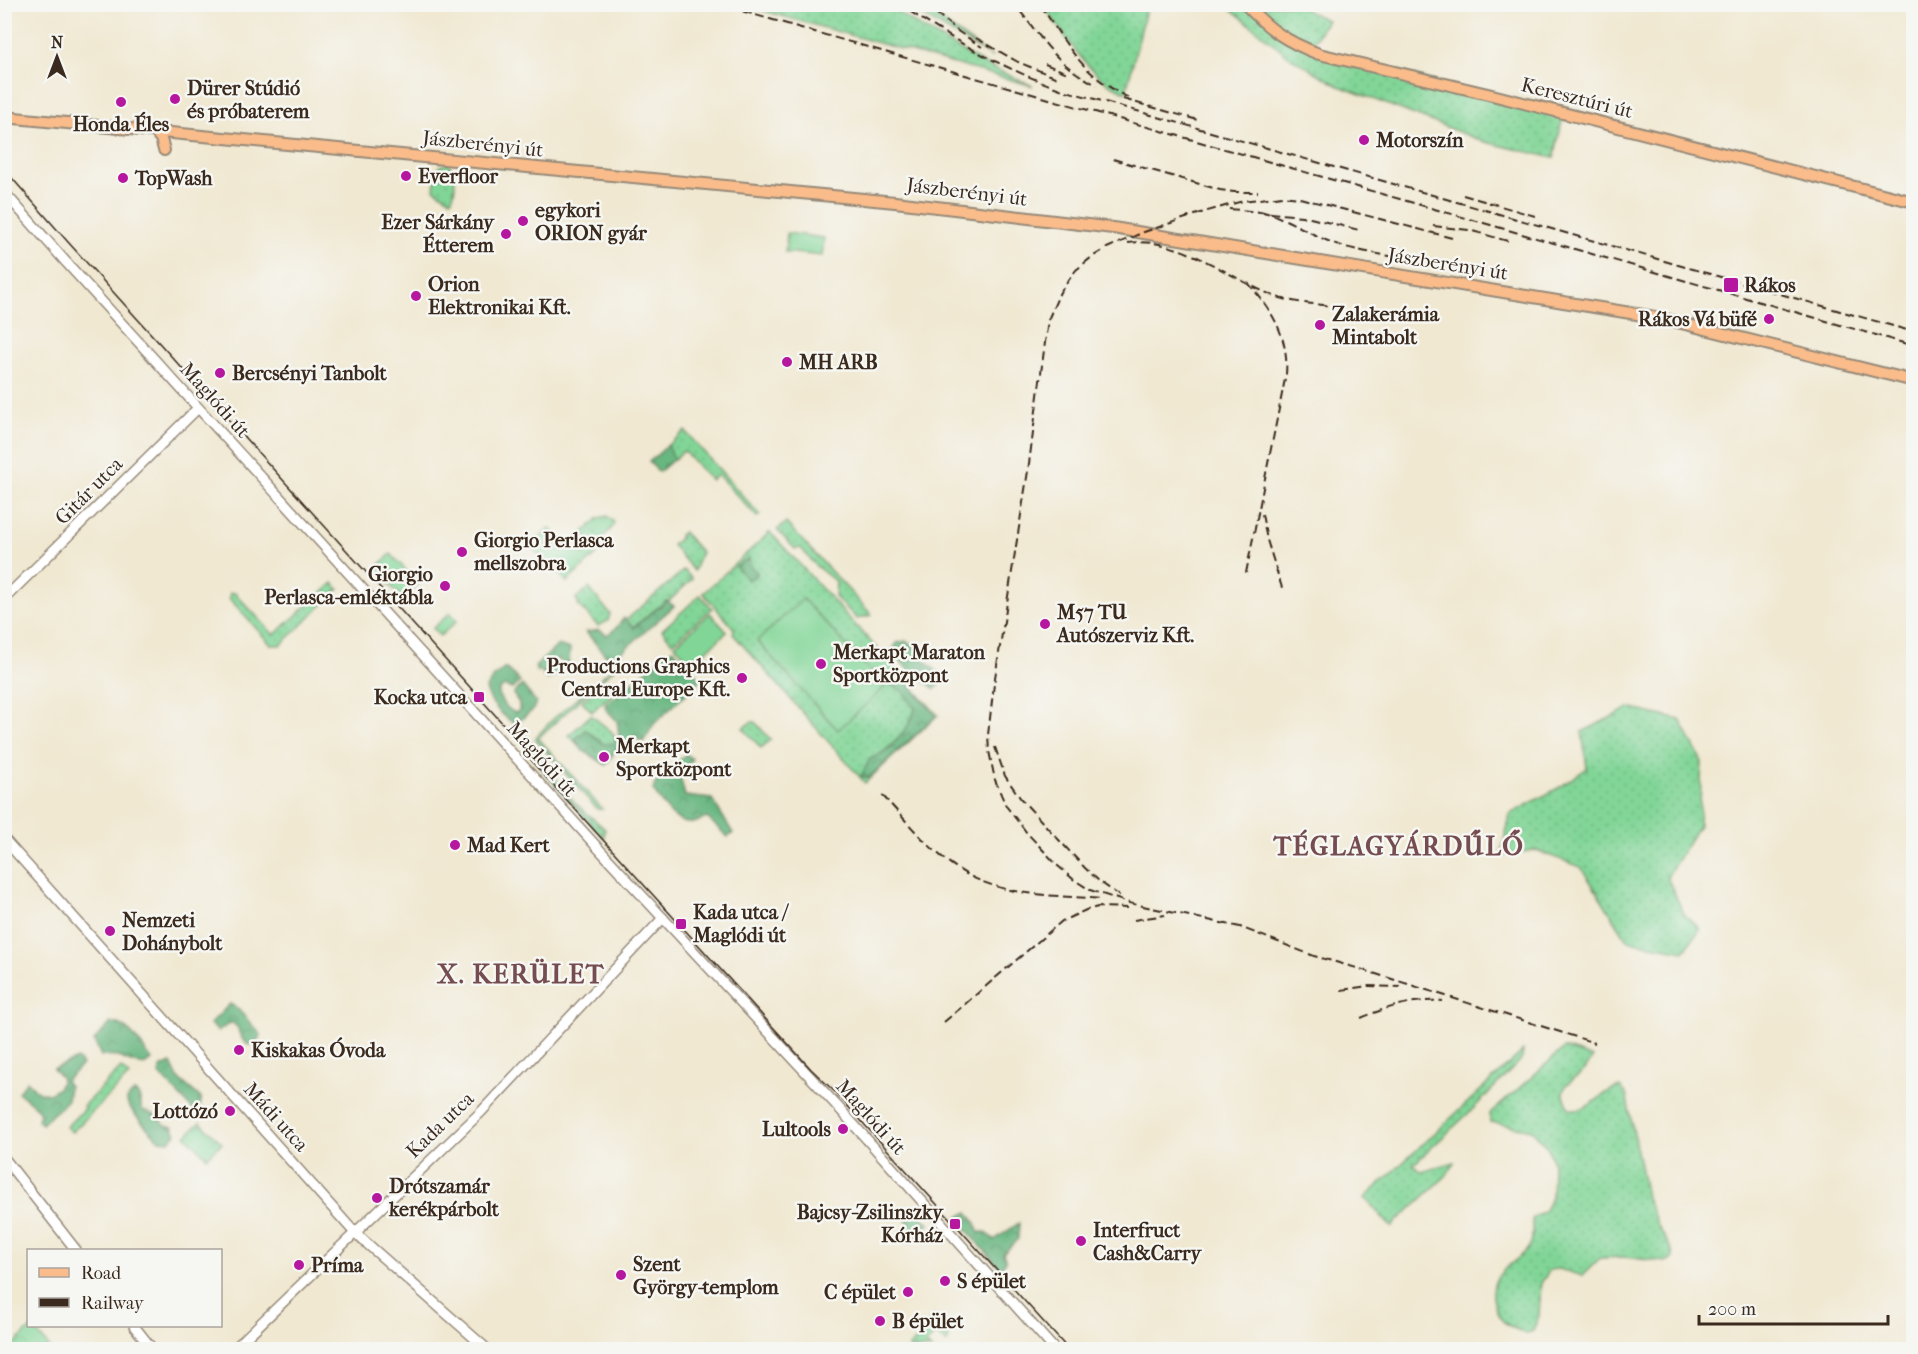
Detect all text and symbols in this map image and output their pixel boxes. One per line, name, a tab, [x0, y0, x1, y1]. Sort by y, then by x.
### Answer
north arrow	[27, 27, 87, 87]
text: N	[51, 33, 64, 52]
street label: Keresztúri út	[1519, 73, 1635, 123]
place label: Dürer Stúdió és próbaterem	[187, 77, 310, 123]
marker: Dürer Stúdió és próbaterem	[168, 92, 182, 106]
marker: Honda Éles	[114, 95, 128, 109]
place label: Honda Éles	[73, 111, 170, 136]
street label: Jászberényi út	[419, 126, 545, 162]
place label: Motorszín	[1375, 129, 1464, 152]
marker: Motorszín	[1357, 133, 1371, 147]
place label: Everfloor	[418, 165, 498, 188]
place label: TopWash	[134, 167, 213, 190]
marker: Everfloor	[399, 169, 413, 183]
marker: TopWash	[116, 171, 130, 185]
street label: Jászberényi út	[903, 173, 1029, 211]
place label: egykori ORION gyár	[535, 199, 647, 245]
place label: Ezer Sárkány Étterem	[381, 211, 495, 257]
marker: egykori ORION gyár	[516, 214, 530, 228]
marker: Ezer Sárkány Étterem	[499, 227, 513, 241]
street label: Jászberényi út	[1384, 243, 1510, 285]
place label: Orion Elektronikai Kft.	[428, 273, 571, 319]
place label: Rákos	[1744, 274, 1796, 297]
marker: Rákos	[1722, 276, 1740, 294]
marker: Orion Elektronikai Kft.	[409, 289, 423, 303]
place label: Zalakerámia Mintabolt	[1331, 303, 1440, 349]
place label: Rákos Vá büfé	[1638, 308, 1757, 331]
marker: Rákos Vá büfé	[1762, 312, 1776, 326]
marker: Zalakerámia Mintabolt	[1313, 318, 1327, 332]
place label: MH ARB	[798, 351, 878, 374]
marker: MH ARB	[780, 355, 794, 369]
street label: Maglódi út	[175, 358, 255, 442]
place label: Bercsényi Tanbolt	[232, 362, 388, 385]
marker: Bercsényi Tanbolt	[213, 366, 227, 380]
street label: Gitár utca	[51, 452, 128, 529]
place label: Giorgio Perlasca mellszobra	[473, 529, 614, 575]
marker: Giorgio Perlasca mellszobra	[455, 545, 469, 559]
place label: Giorgio Perlasca-emléktábla	[264, 563, 434, 609]
marker: Giorgio Perlasca-emléktábla	[438, 579, 452, 593]
place label: M57 TU Autószerviz Kft.	[1055, 601, 1194, 647]
marker: M57 TU Autószerviz Kft.	[1038, 617, 1052, 631]
place label: Merkapt Maraton Sportközpont	[832, 641, 986, 687]
place label: Productions Graphics Central Europe Kft.	[547, 655, 731, 701]
marker: Merkapt Maraton Sportközpont	[814, 657, 828, 671]
marker: Productions Graphics Central Europe Kft.	[735, 671, 749, 685]
place label: Kocka utca	[374, 686, 468, 709]
marker: Kocka utca	[472, 690, 486, 704]
street label: Maglódi út	[502, 717, 582, 801]
place label: Merkapt Sportközpont	[615, 735, 732, 781]
marker: Merkapt Sportközpont	[597, 750, 611, 764]
district label: TÉGLAGYÁRDŰLŐ	[1273, 829, 1524, 862]
place label: Mad Kert	[466, 834, 550, 857]
marker: Mad Kert	[448, 838, 462, 852]
place label: Kada utca / Maglódi út	[692, 901, 789, 947]
place label: Nemzeti Dohánybolt	[122, 909, 223, 955]
marker: Kada utca / Maglódi út	[674, 917, 688, 931]
marker: Nemzeti Dohánybolt	[103, 924, 117, 938]
district label: X. KERÜLET	[436, 958, 605, 990]
place label: Kiskakas Óvoda	[251, 1037, 386, 1062]
marker: Kiskakas Óvoda	[232, 1043, 246, 1057]
street label: Maglódi út	[831, 1075, 911, 1159]
street label: Mádi utca	[239, 1078, 314, 1157]
street label: Kada utca	[401, 1087, 479, 1163]
place label: Lottózó	[152, 1100, 218, 1123]
marker: Lottózó	[223, 1104, 237, 1118]
place label: Lultools	[762, 1118, 832, 1141]
marker: Lultools	[836, 1122, 850, 1136]
place label: Drótszamár kerékpárbolt	[388, 1175, 500, 1221]
marker: Drótszamár kerékpárbolt	[370, 1191, 384, 1205]
place label: Bajcsy-Zsilinszky Kórház	[797, 1201, 944, 1247]
marker: Bajcsy-Zsilinszky Kórház	[948, 1217, 962, 1231]
place label: Interfruct Cash&Carry	[1093, 1219, 1202, 1265]
marker: Interfruct Cash&Carry	[1074, 1234, 1088, 1248]
legend	[27, 1249, 222, 1327]
place label: Szent György-templom	[633, 1253, 779, 1299]
place label: Príma	[311, 1254, 364, 1277]
marker: Príma	[292, 1258, 306, 1272]
text: Road	[81, 1263, 121, 1284]
marker: Szent György-templom	[614, 1268, 628, 1282]
place label: S épület	[957, 1270, 1027, 1293]
marker: S épület	[938, 1274, 952, 1288]
place label: C épület	[824, 1281, 897, 1304]
marker: C épület	[901, 1285, 915, 1299]
scale bar	[1699, 1288, 1888, 1326]
text: Railway	[81, 1293, 145, 1314]
text: 200 m	[1708, 1299, 1756, 1320]
place label: B épület	[892, 1310, 965, 1333]
marker: B épület	[873, 1314, 887, 1328]

